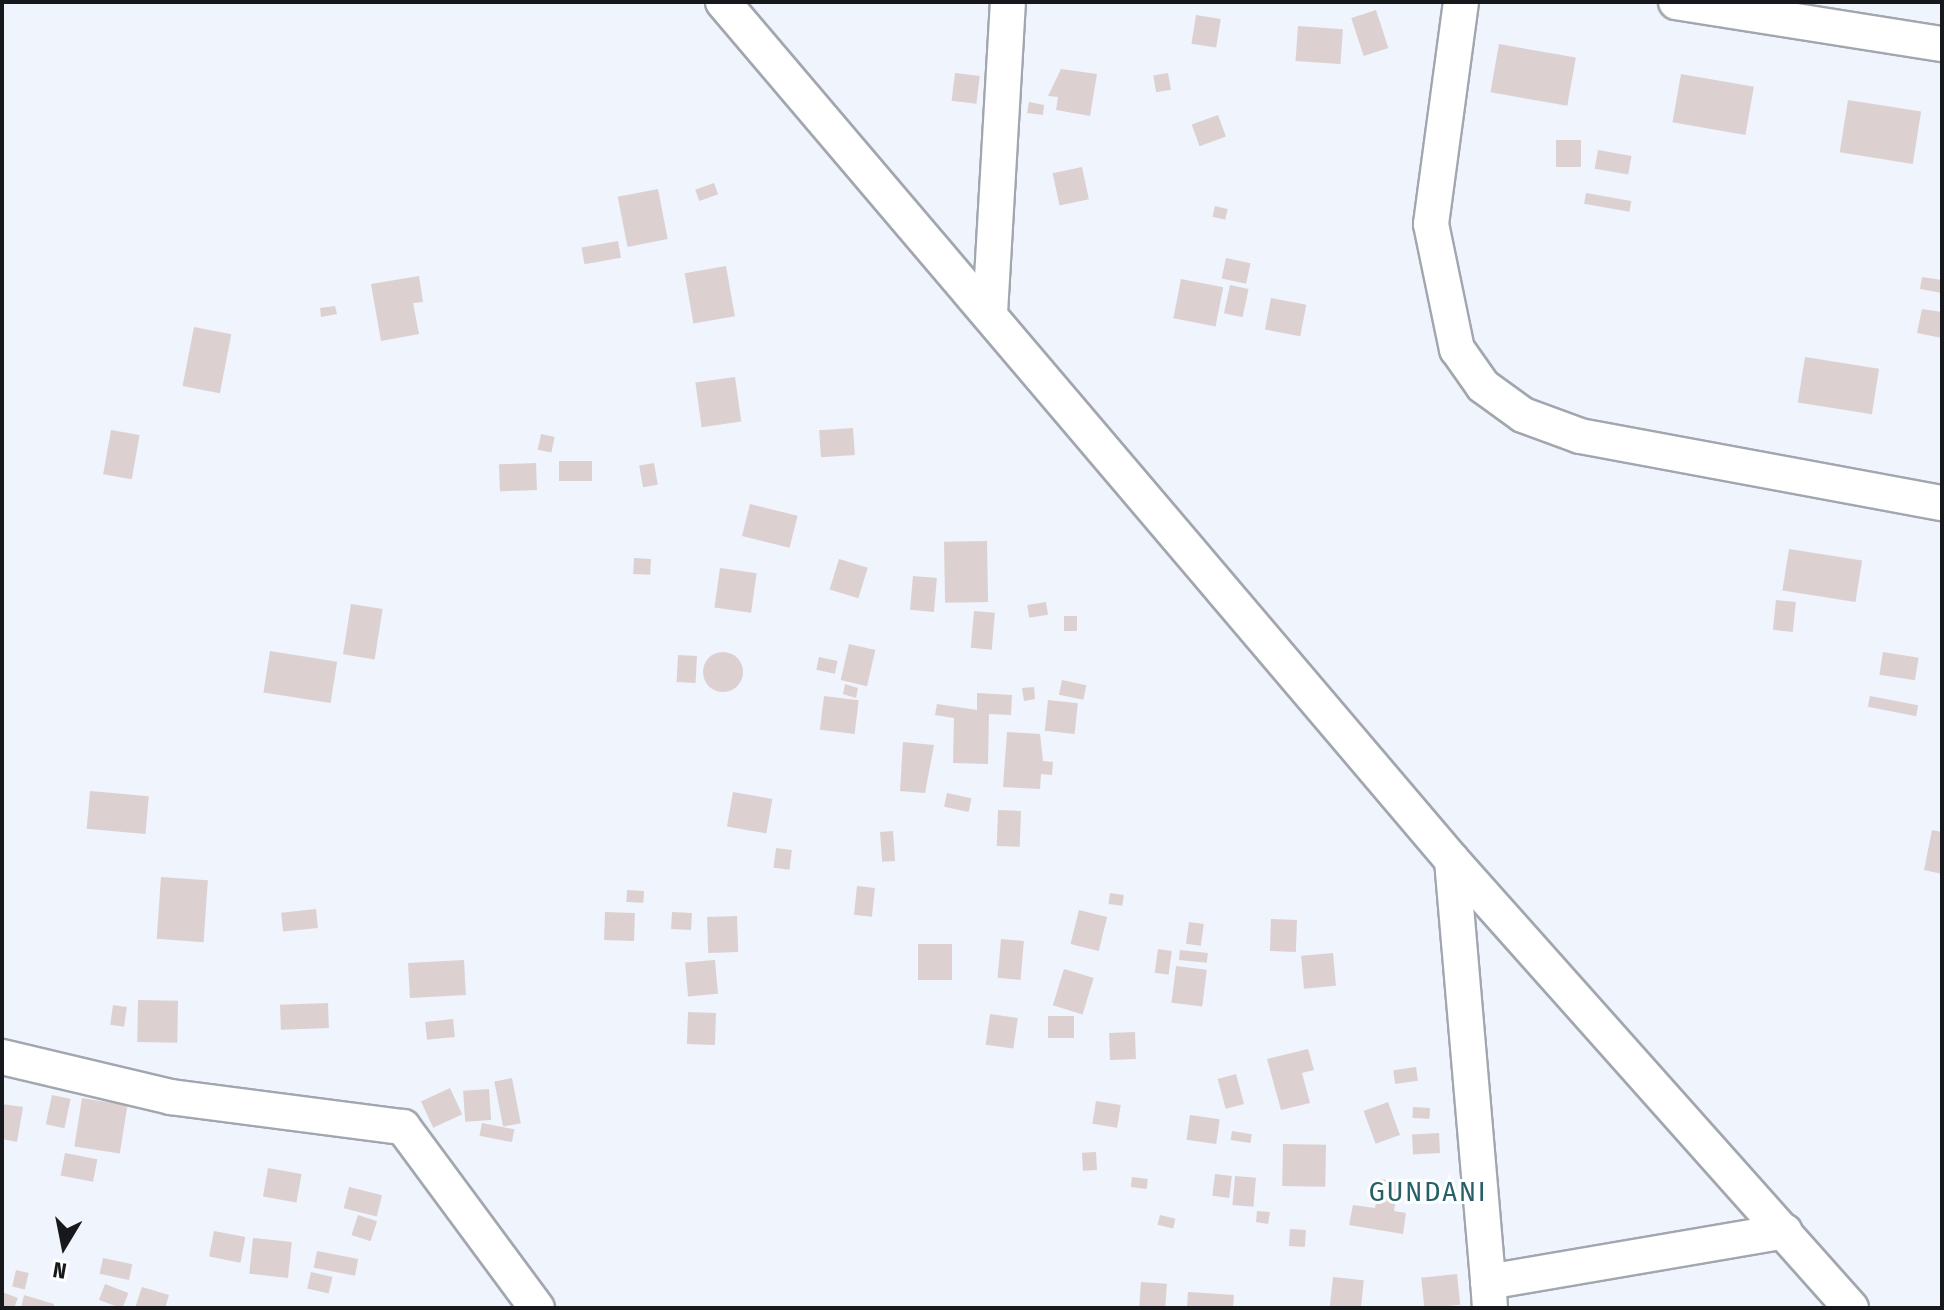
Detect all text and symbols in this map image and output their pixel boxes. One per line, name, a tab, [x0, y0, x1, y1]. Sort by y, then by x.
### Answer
district label: GUNDANI	[1369, 1175, 1487, 1209]
north arrow	[24, 1206, 104, 1286]
text: N	[51, 1256, 69, 1285]

